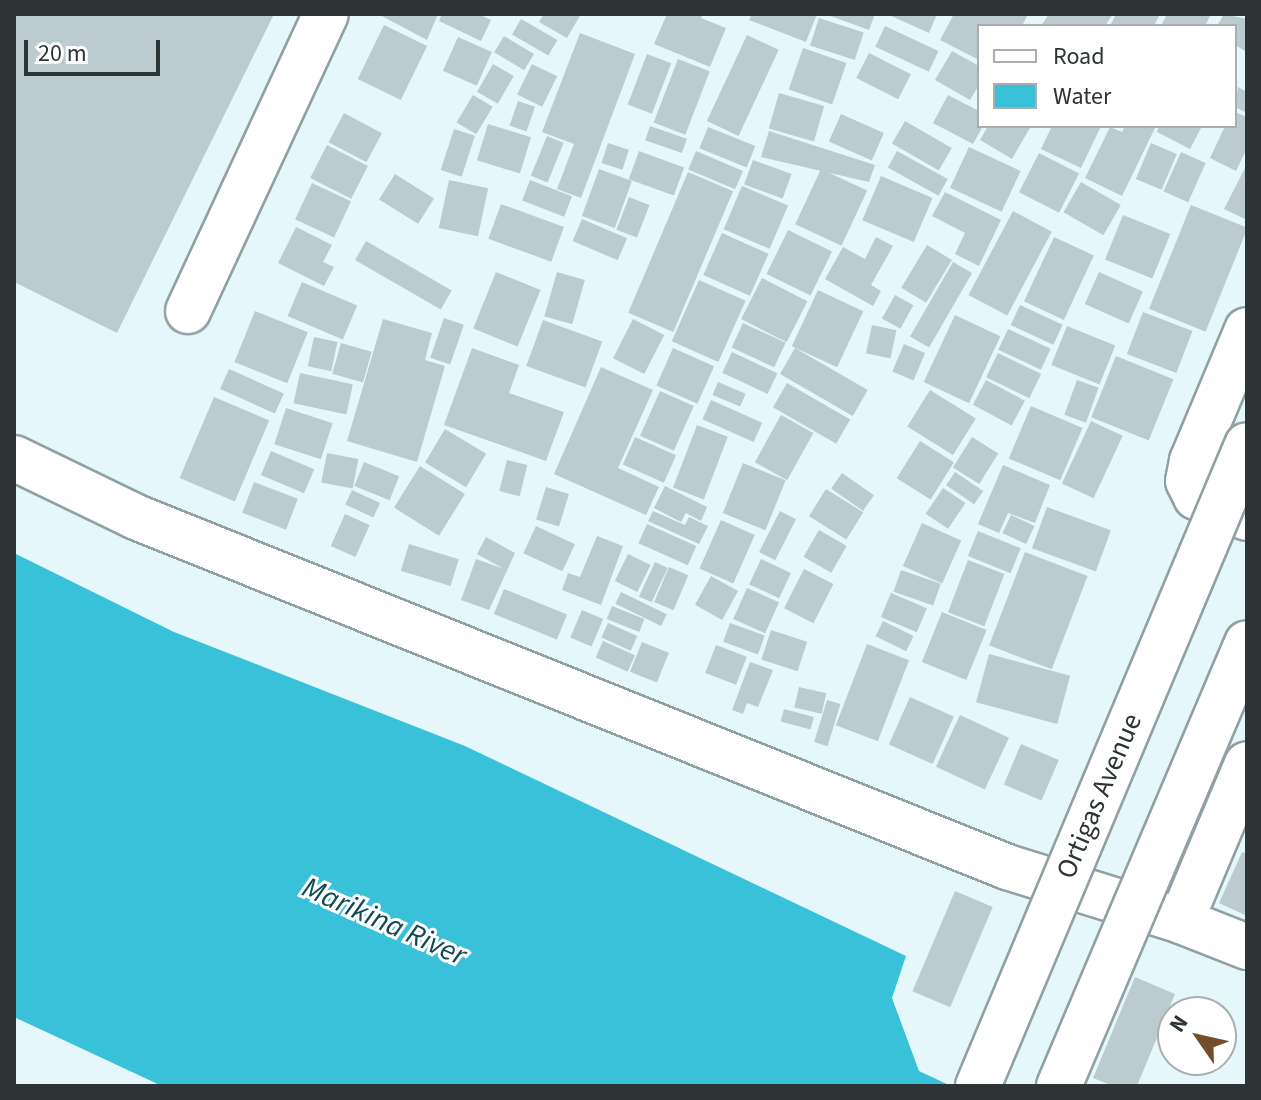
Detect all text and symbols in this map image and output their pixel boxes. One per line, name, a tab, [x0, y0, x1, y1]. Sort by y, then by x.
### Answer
scale bar	[28, 24, 164, 74]
legend	[977, 24, 1237, 128]
text: 20 m	[38, 36, 87, 71]
text: Road	[1053, 39, 1105, 74]
text: Water	[1053, 79, 1111, 114]
street label: Ortigas Avenue	[1049, 708, 1149, 884]
water label: Marikina River	[296, 870, 472, 974]
north arrow	[1157, 996, 1237, 1076]
text: N	[1161, 1009, 1196, 1039]

